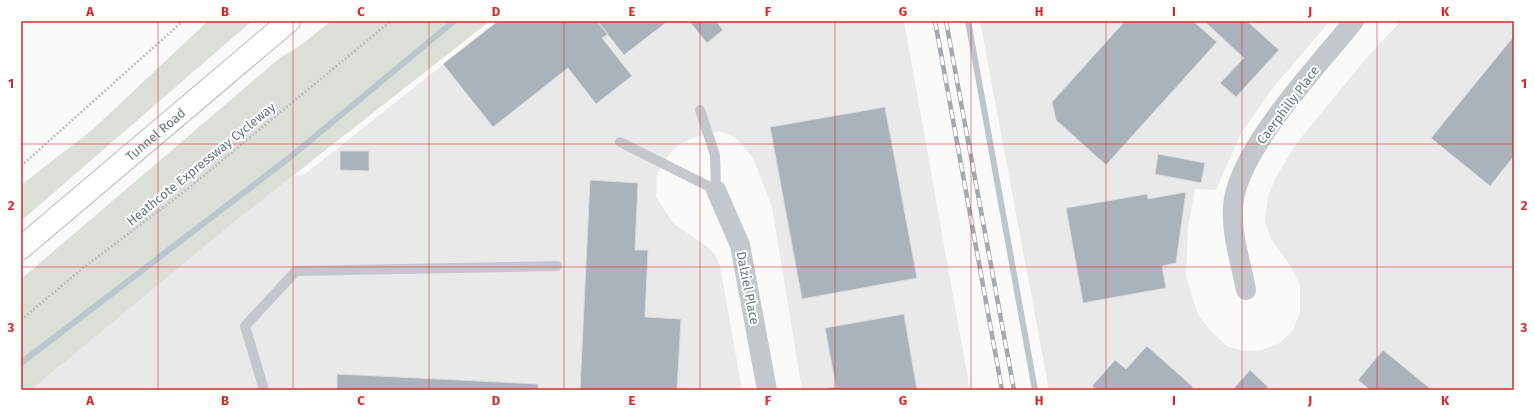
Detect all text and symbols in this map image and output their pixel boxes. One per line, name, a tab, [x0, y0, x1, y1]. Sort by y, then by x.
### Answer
text: A	[85, 4, 94, 19]
text: B	[221, 4, 229, 19]
text: C	[357, 4, 365, 19]
text: D	[492, 4, 501, 19]
text: E	[629, 4, 636, 19]
text: F	[765, 4, 772, 19]
text: G	[899, 4, 907, 19]
text: H	[1035, 4, 1043, 19]
text: I	[1172, 4, 1176, 19]
text: J	[1307, 4, 1312, 19]
text: K	[1441, 4, 1450, 19]
street label: Caerphilly Place	[1254, 63, 1322, 147]
text: 1	[8, 76, 14, 91]
text: 1	[1521, 76, 1527, 91]
street label: Heathcote Expressway Cycleway	[124, 99, 279, 229]
street label: Tunnel Road	[122, 105, 188, 164]
text: 2	[8, 198, 15, 213]
text: 2	[1521, 198, 1528, 213]
street label: Dalziel Place	[734, 250, 762, 326]
text: 3	[7, 320, 15, 335]
text: 3	[1520, 320, 1528, 335]
text: A	[85, 393, 94, 408]
text: B	[221, 393, 229, 408]
text: C	[357, 393, 365, 408]
text: D	[492, 393, 501, 408]
text: E	[629, 393, 636, 408]
text: F	[765, 393, 772, 408]
text: G	[899, 393, 907, 408]
text: H	[1035, 393, 1043, 408]
text: I	[1172, 393, 1176, 408]
text: J	[1307, 393, 1312, 408]
text: K	[1441, 393, 1450, 408]

